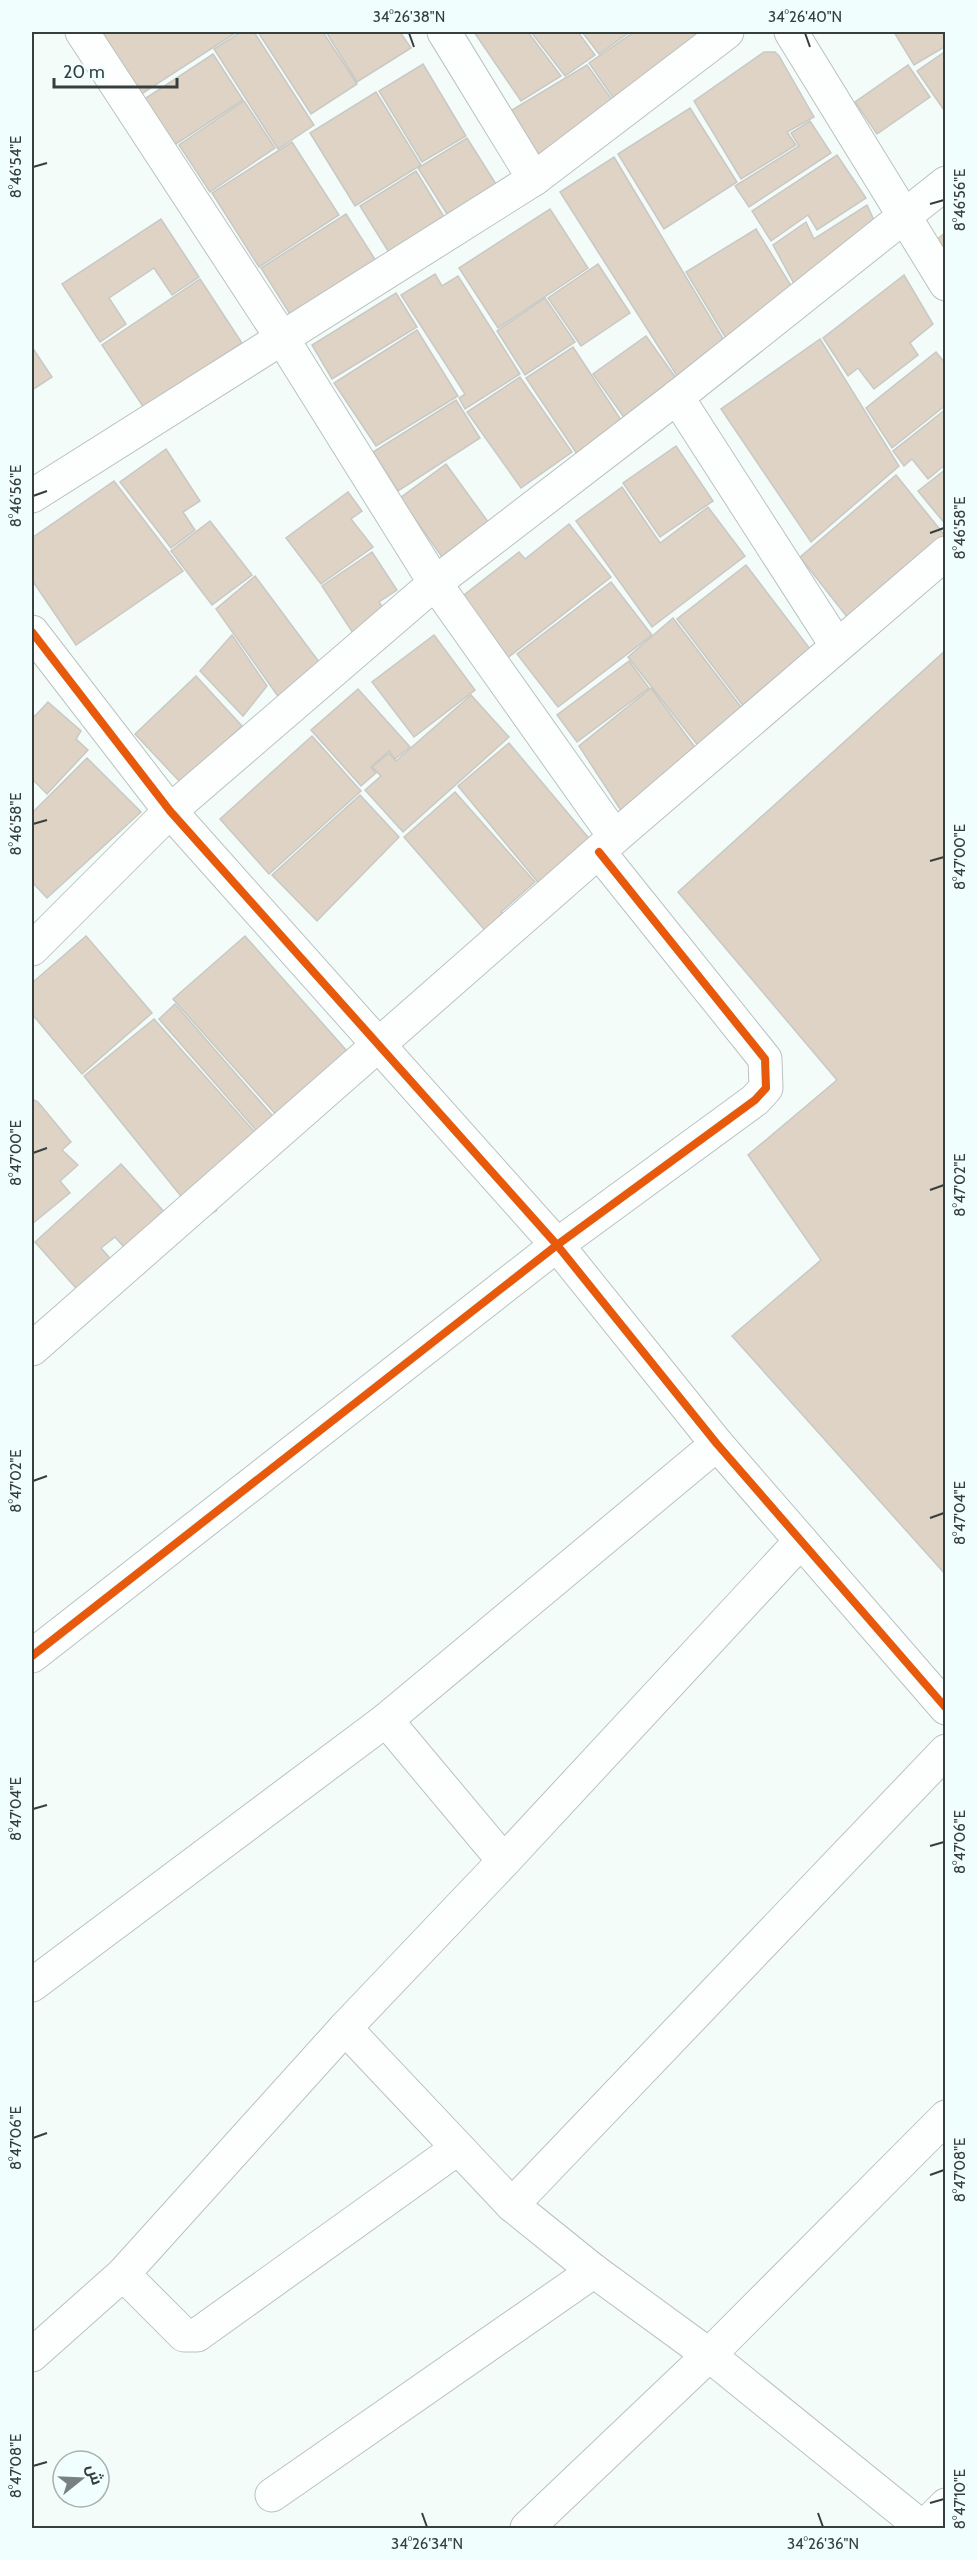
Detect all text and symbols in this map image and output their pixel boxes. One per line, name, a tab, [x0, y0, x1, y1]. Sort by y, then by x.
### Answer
text: 34°26'38"N	[373, 8, 445, 26]
text: 34°26'40"N	[768, 8, 842, 26]
scale bar	[54, 51, 177, 89]
text: 20 m	[63, 61, 105, 83]
text: 8°46'54"E	[7, 136, 25, 198]
text: 8°46'56"E	[951, 169, 969, 231]
text: 8°46'56"E	[7, 465, 25, 527]
text: 8°46'58"E	[951, 496, 969, 560]
text: 8°46'58"E	[7, 792, 25, 856]
text: 8°47'00"E	[951, 824, 969, 890]
text: 8°47'00"E	[7, 1120, 25, 1186]
text: 8°47'02"E	[951, 1153, 969, 1217]
text: 8°47'02"E	[7, 1449, 25, 1513]
text: 8°47'04"E	[951, 1481, 969, 1545]
text: 8°47'04"E	[7, 1777, 25, 1841]
text: 8°47'06"E	[951, 1810, 969, 1874]
text: 8°47'06"E	[7, 2106, 25, 2170]
text: 8°47'08"E	[951, 2138, 969, 2202]
text: 8°47'08"E	[7, 2434, 25, 2498]
north arrow	[51, 2449, 111, 2509]
text: ش	[83, 2462, 107, 2487]
text: 8°47'10"E	[951, 2469, 969, 2529]
text: 34°26'34"N	[391, 2535, 463, 2553]
text: 34°26'36"N	[787, 2535, 859, 2553]

